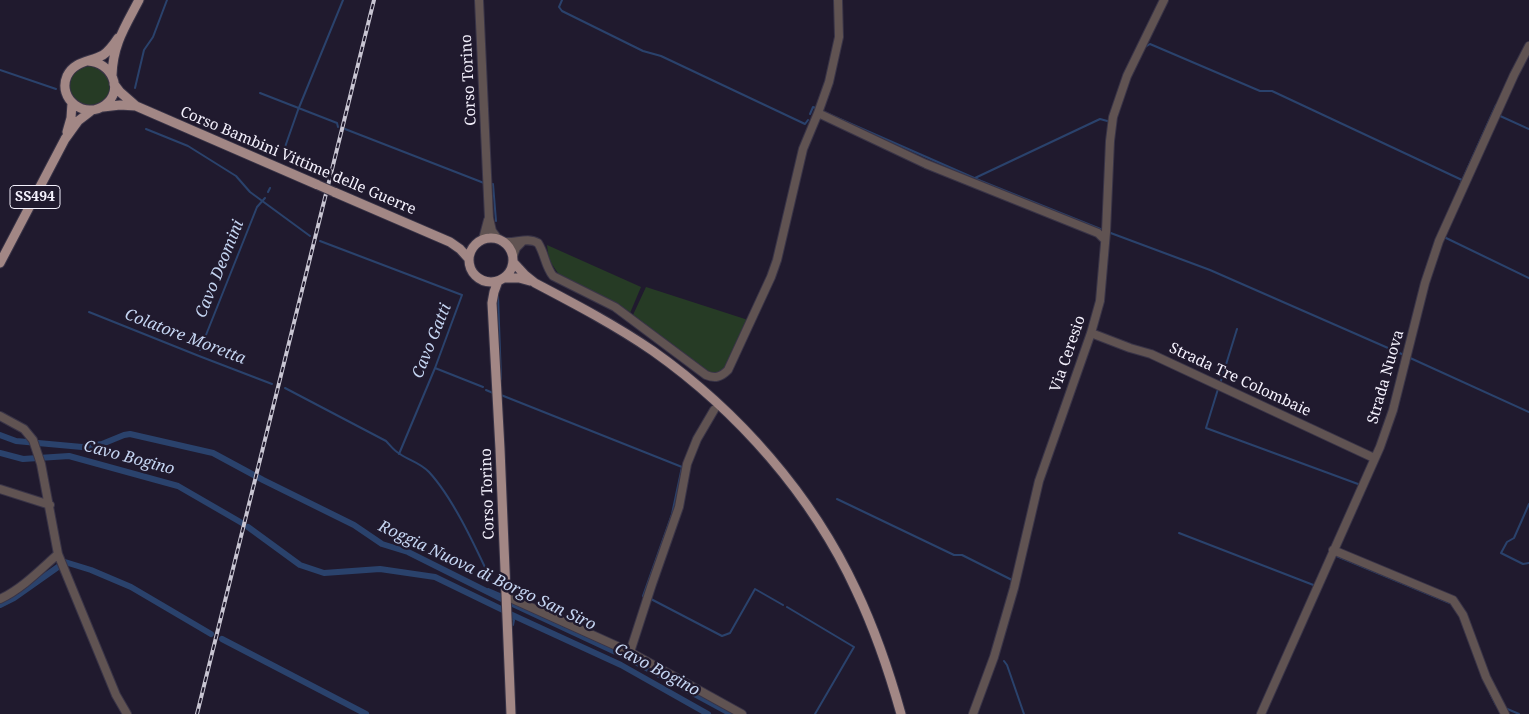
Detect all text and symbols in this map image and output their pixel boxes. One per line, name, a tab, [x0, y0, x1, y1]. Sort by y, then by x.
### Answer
street label: Corso Torino	[458, 34, 480, 126]
street label: Corso Bambini Vittime delle Guerre	[177, 103, 419, 219]
road number: SS494	[10, 186, 60, 208]
water label: Cavo Deomini	[192, 217, 248, 321]
water label: Cavo Gatti	[408, 301, 456, 381]
water label: Colatore Moretta	[122, 305, 248, 369]
street label: Via Ceresio	[1046, 313, 1090, 395]
street label: Strada Nuova	[1364, 328, 1408, 426]
street label: Strada Tre Colombaie	[1166, 339, 1314, 421]
water label: Cavo Bogino	[81, 437, 177, 479]
street label: Corso Torino	[477, 448, 499, 540]
water label: Roggia Nuova di Borgo San Siro	[375, 517, 599, 635]
water label: Cavo Bogino	[611, 640, 703, 700]

